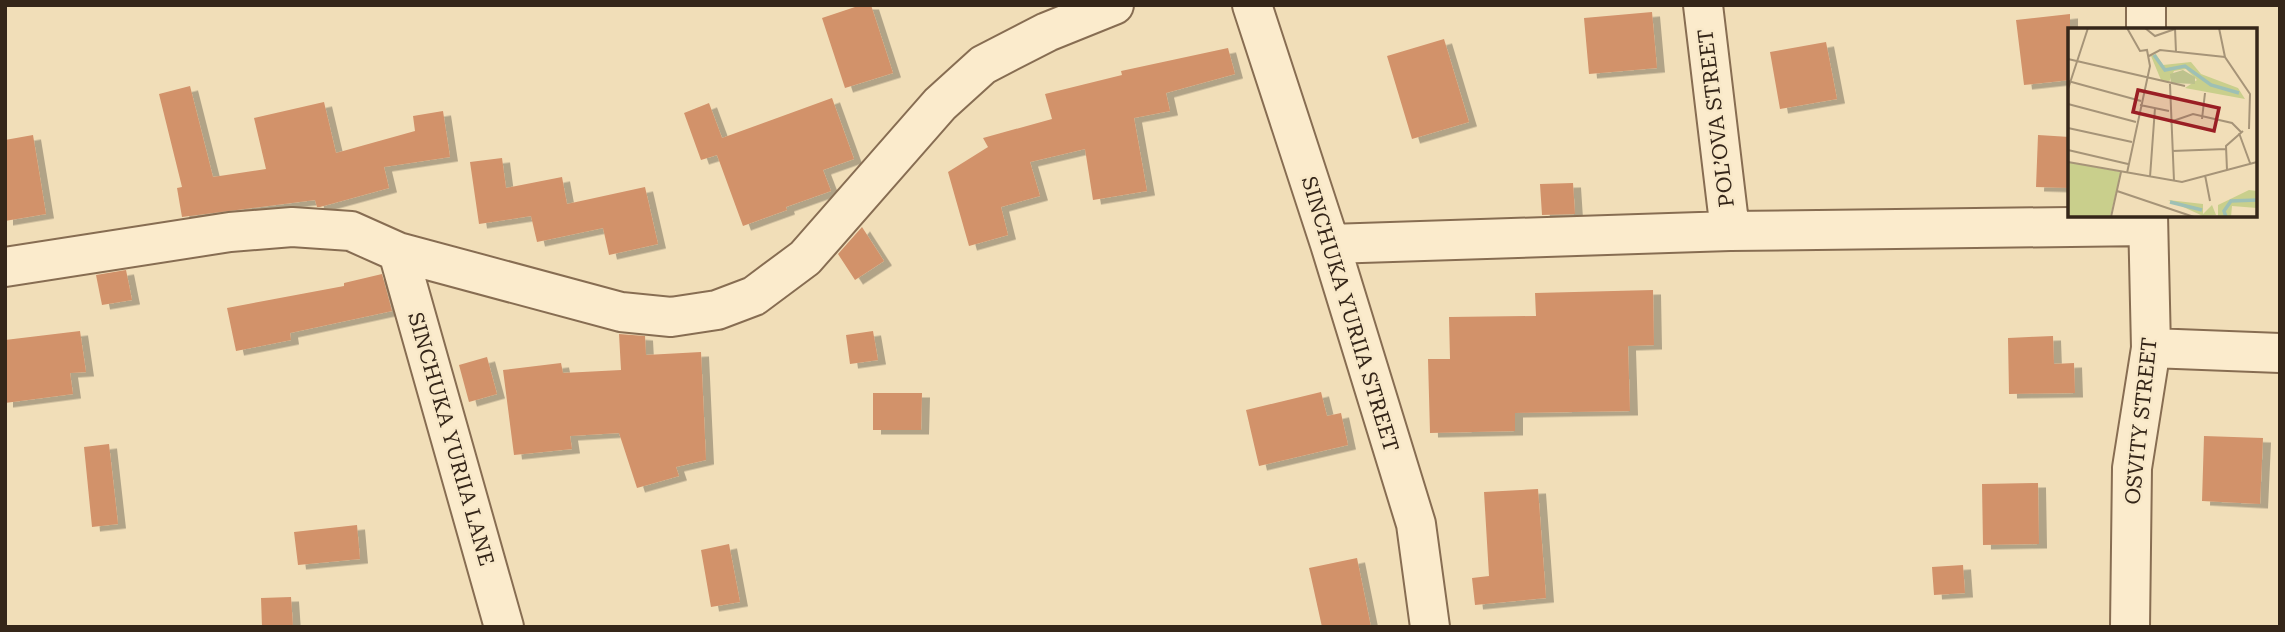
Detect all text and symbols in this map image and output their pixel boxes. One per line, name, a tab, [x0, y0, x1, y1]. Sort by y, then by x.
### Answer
street label: POL’OVA STREET	[1693, 28, 1739, 208]
inset map	[2068, 28, 2257, 217]
street label: SINCHUKA YURIIA STREET	[1297, 173, 1403, 455]
street label: SINCHUKA YURIIA LANE	[403, 309, 499, 569]
street label: OSVITY STREET	[2120, 336, 2162, 506]

